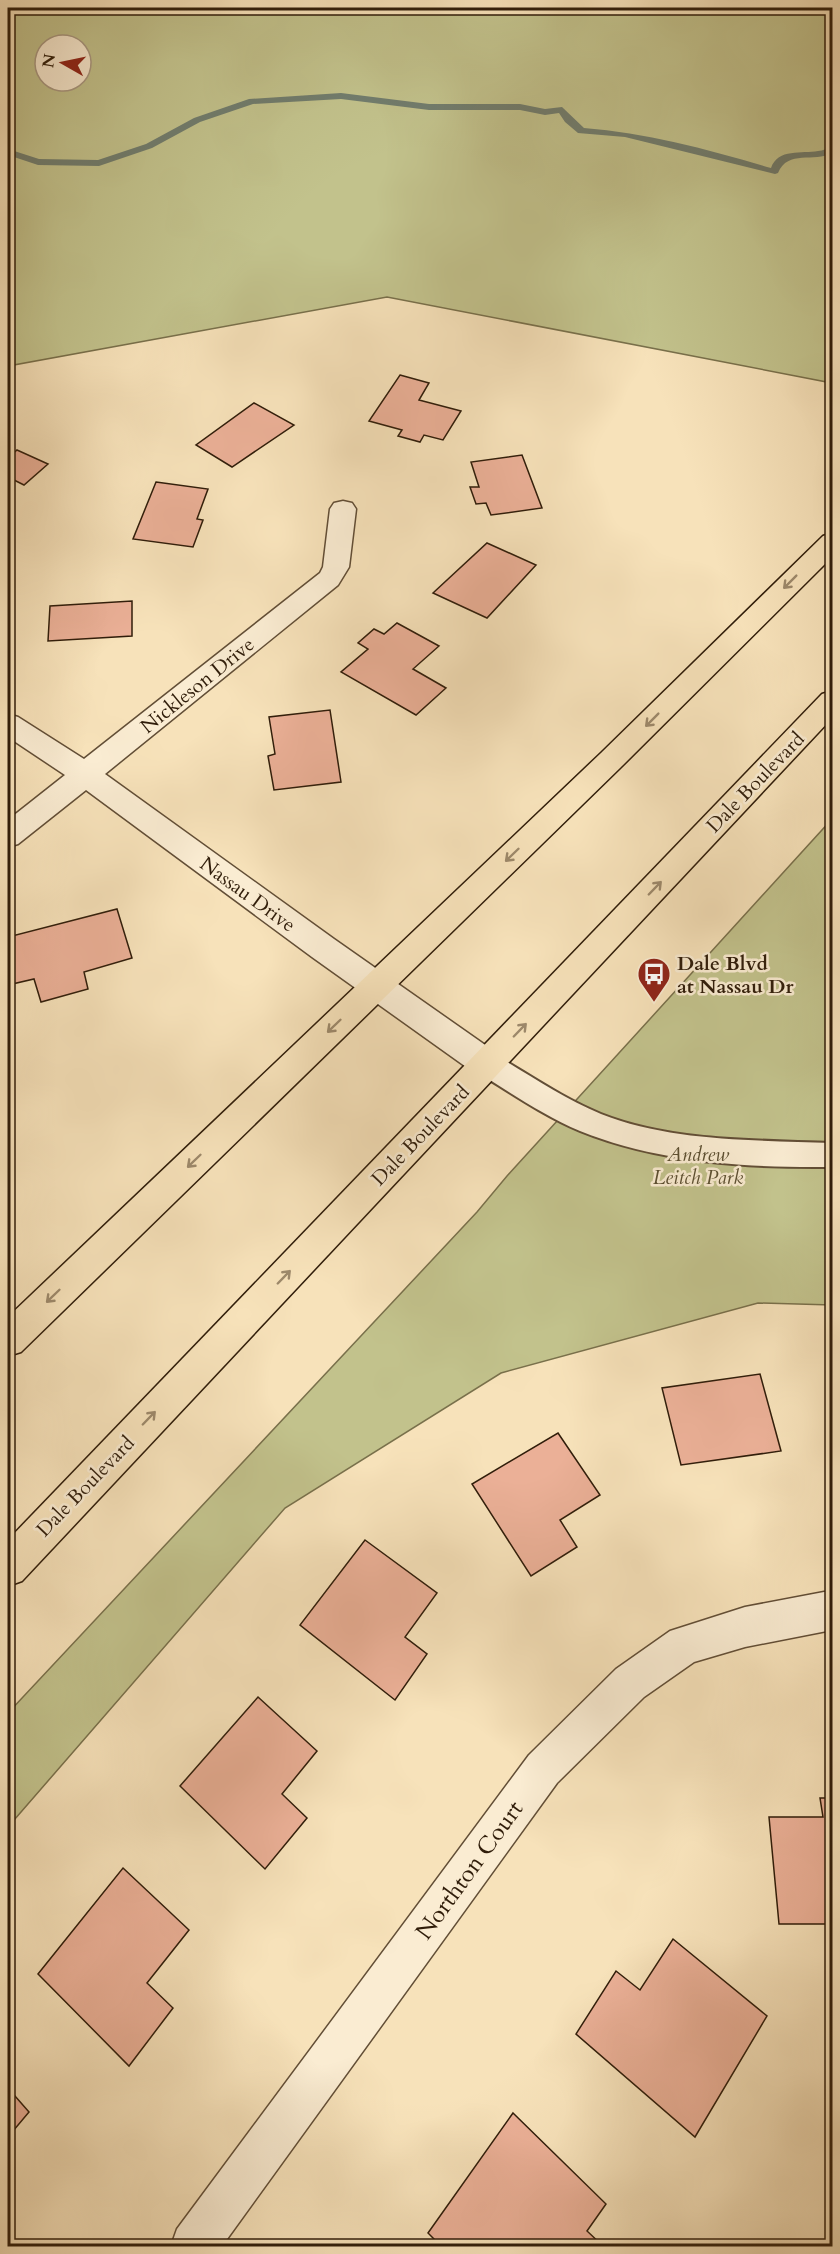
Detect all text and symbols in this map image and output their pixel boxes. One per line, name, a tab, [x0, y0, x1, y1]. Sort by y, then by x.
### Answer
north arrow	[33, 33, 93, 93]
text: N	[37, 52, 61, 69]
one-way arrow	[783, 575, 798, 590]
street label: Nickleson Drive	[135, 631, 260, 740]
one-way arrow	[644, 712, 659, 727]
street label: Dale Boulevard	[700, 726, 811, 839]
one-way arrow	[504, 848, 519, 862]
street label: Nassau Drive	[194, 850, 301, 938]
one-way arrow	[647, 881, 662, 896]
place label: Dale Blvd at Nassau Dr	[677, 950, 794, 1000]
bus stop icon: Dale Blvd at Nassau Dr	[636, 956, 672, 1003]
one-way arrow	[327, 1019, 342, 1033]
one-way arrow	[513, 1022, 528, 1037]
street label: Dale Boulevard	[365, 1079, 476, 1192]
park label: Andrew Leitch Park	[653, 1141, 743, 1191]
one-way arrow	[186, 1154, 201, 1168]
one-way arrow	[277, 1270, 291, 1285]
one-way arrow	[46, 1289, 61, 1303]
one-way arrow	[142, 1411, 157, 1426]
street label: Dale Boulevard	[30, 1430, 141, 1543]
street label: Northton Court	[408, 1794, 531, 1947]

